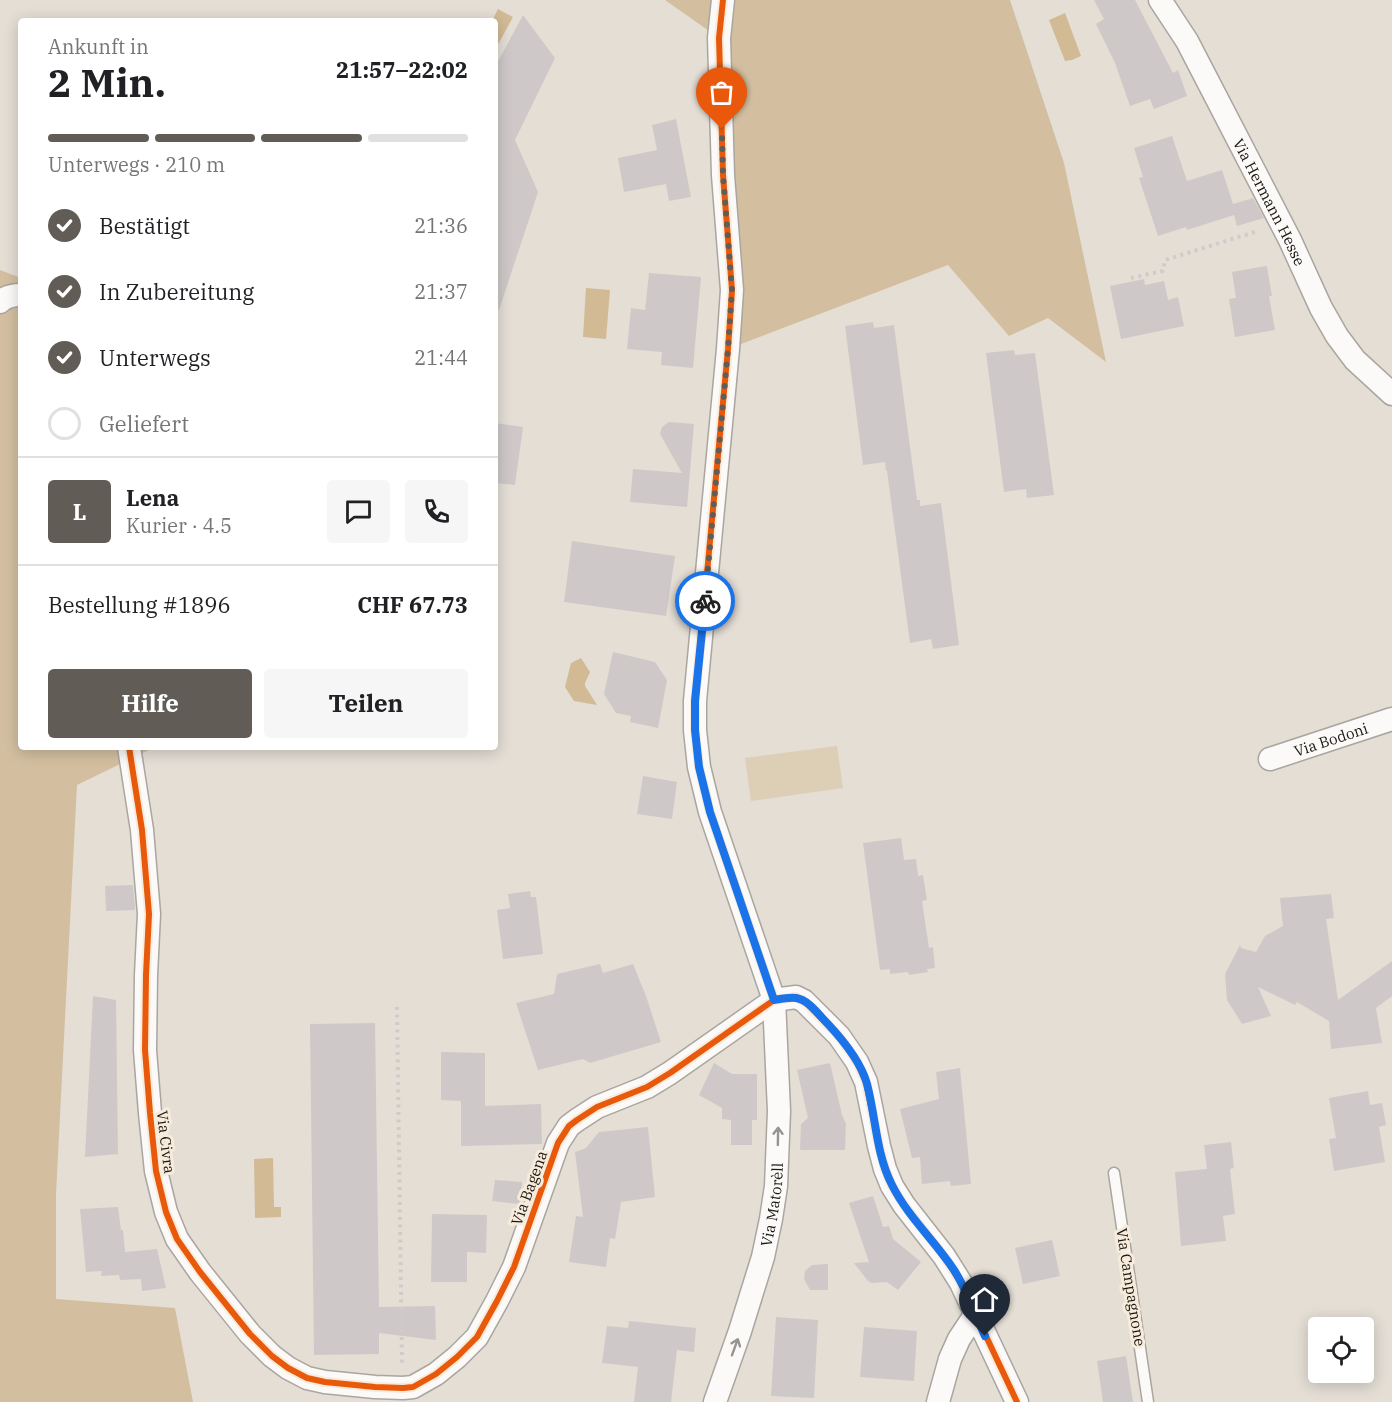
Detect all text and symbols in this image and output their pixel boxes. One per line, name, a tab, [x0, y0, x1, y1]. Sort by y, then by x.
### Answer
text: Ankunft in	[48, 33, 149, 60]
text: 21:57–22:02	[336, 55, 468, 84]
text: 2 Min.	[48, 57, 166, 108]
pin	[696, 67, 747, 129]
icon: bag	[705, 76, 738, 109]
street label: Via Hermann Hesse	[1229, 135, 1310, 268]
text: Unterwegs · 210 m	[48, 151, 225, 178]
icon: check	[48, 209, 81, 242]
text: Bestätigt	[99, 211, 190, 240]
text: 21:36	[414, 212, 468, 239]
icon: check	[48, 275, 81, 308]
text: In Zubereitung	[99, 277, 254, 306]
text: 21:37	[414, 278, 468, 305]
icon: check	[48, 341, 81, 374]
text: Unterwegs	[99, 343, 211, 372]
text: 21:44	[414, 344, 468, 371]
text: Geliefert	[99, 409, 189, 438]
button: chat	[327, 480, 390, 543]
button: phone	[405, 480, 468, 543]
text: Lena	[126, 483, 179, 512]
text: L	[73, 497, 86, 526]
text: Kurier · 4.5	[126, 512, 232, 539]
courier	[675, 571, 735, 631]
icon: bike	[689, 585, 722, 618]
text: Bestellung #1896	[48, 590, 231, 619]
text: CHF 67.73	[357, 590, 468, 619]
button: Hilfe	[48, 669, 252, 738]
button: Teilen	[264, 669, 468, 738]
street label: Via Bodoni	[1291, 718, 1370, 760]
street label: Via Civra	[153, 1109, 179, 1175]
one-way arrow	[773, 1127, 784, 1147]
street label: Via Bagena	[507, 1148, 551, 1228]
street label: Via Matorèll	[756, 1162, 786, 1248]
street label: Via Campagnone	[1112, 1227, 1150, 1347]
pin	[959, 1274, 1010, 1336]
icon: home	[968, 1283, 1001, 1316]
map controls	[1308, 1317, 1374, 1383]
button: locate	[1308, 1317, 1374, 1383]
one-way arrow	[730, 1338, 741, 1357]

